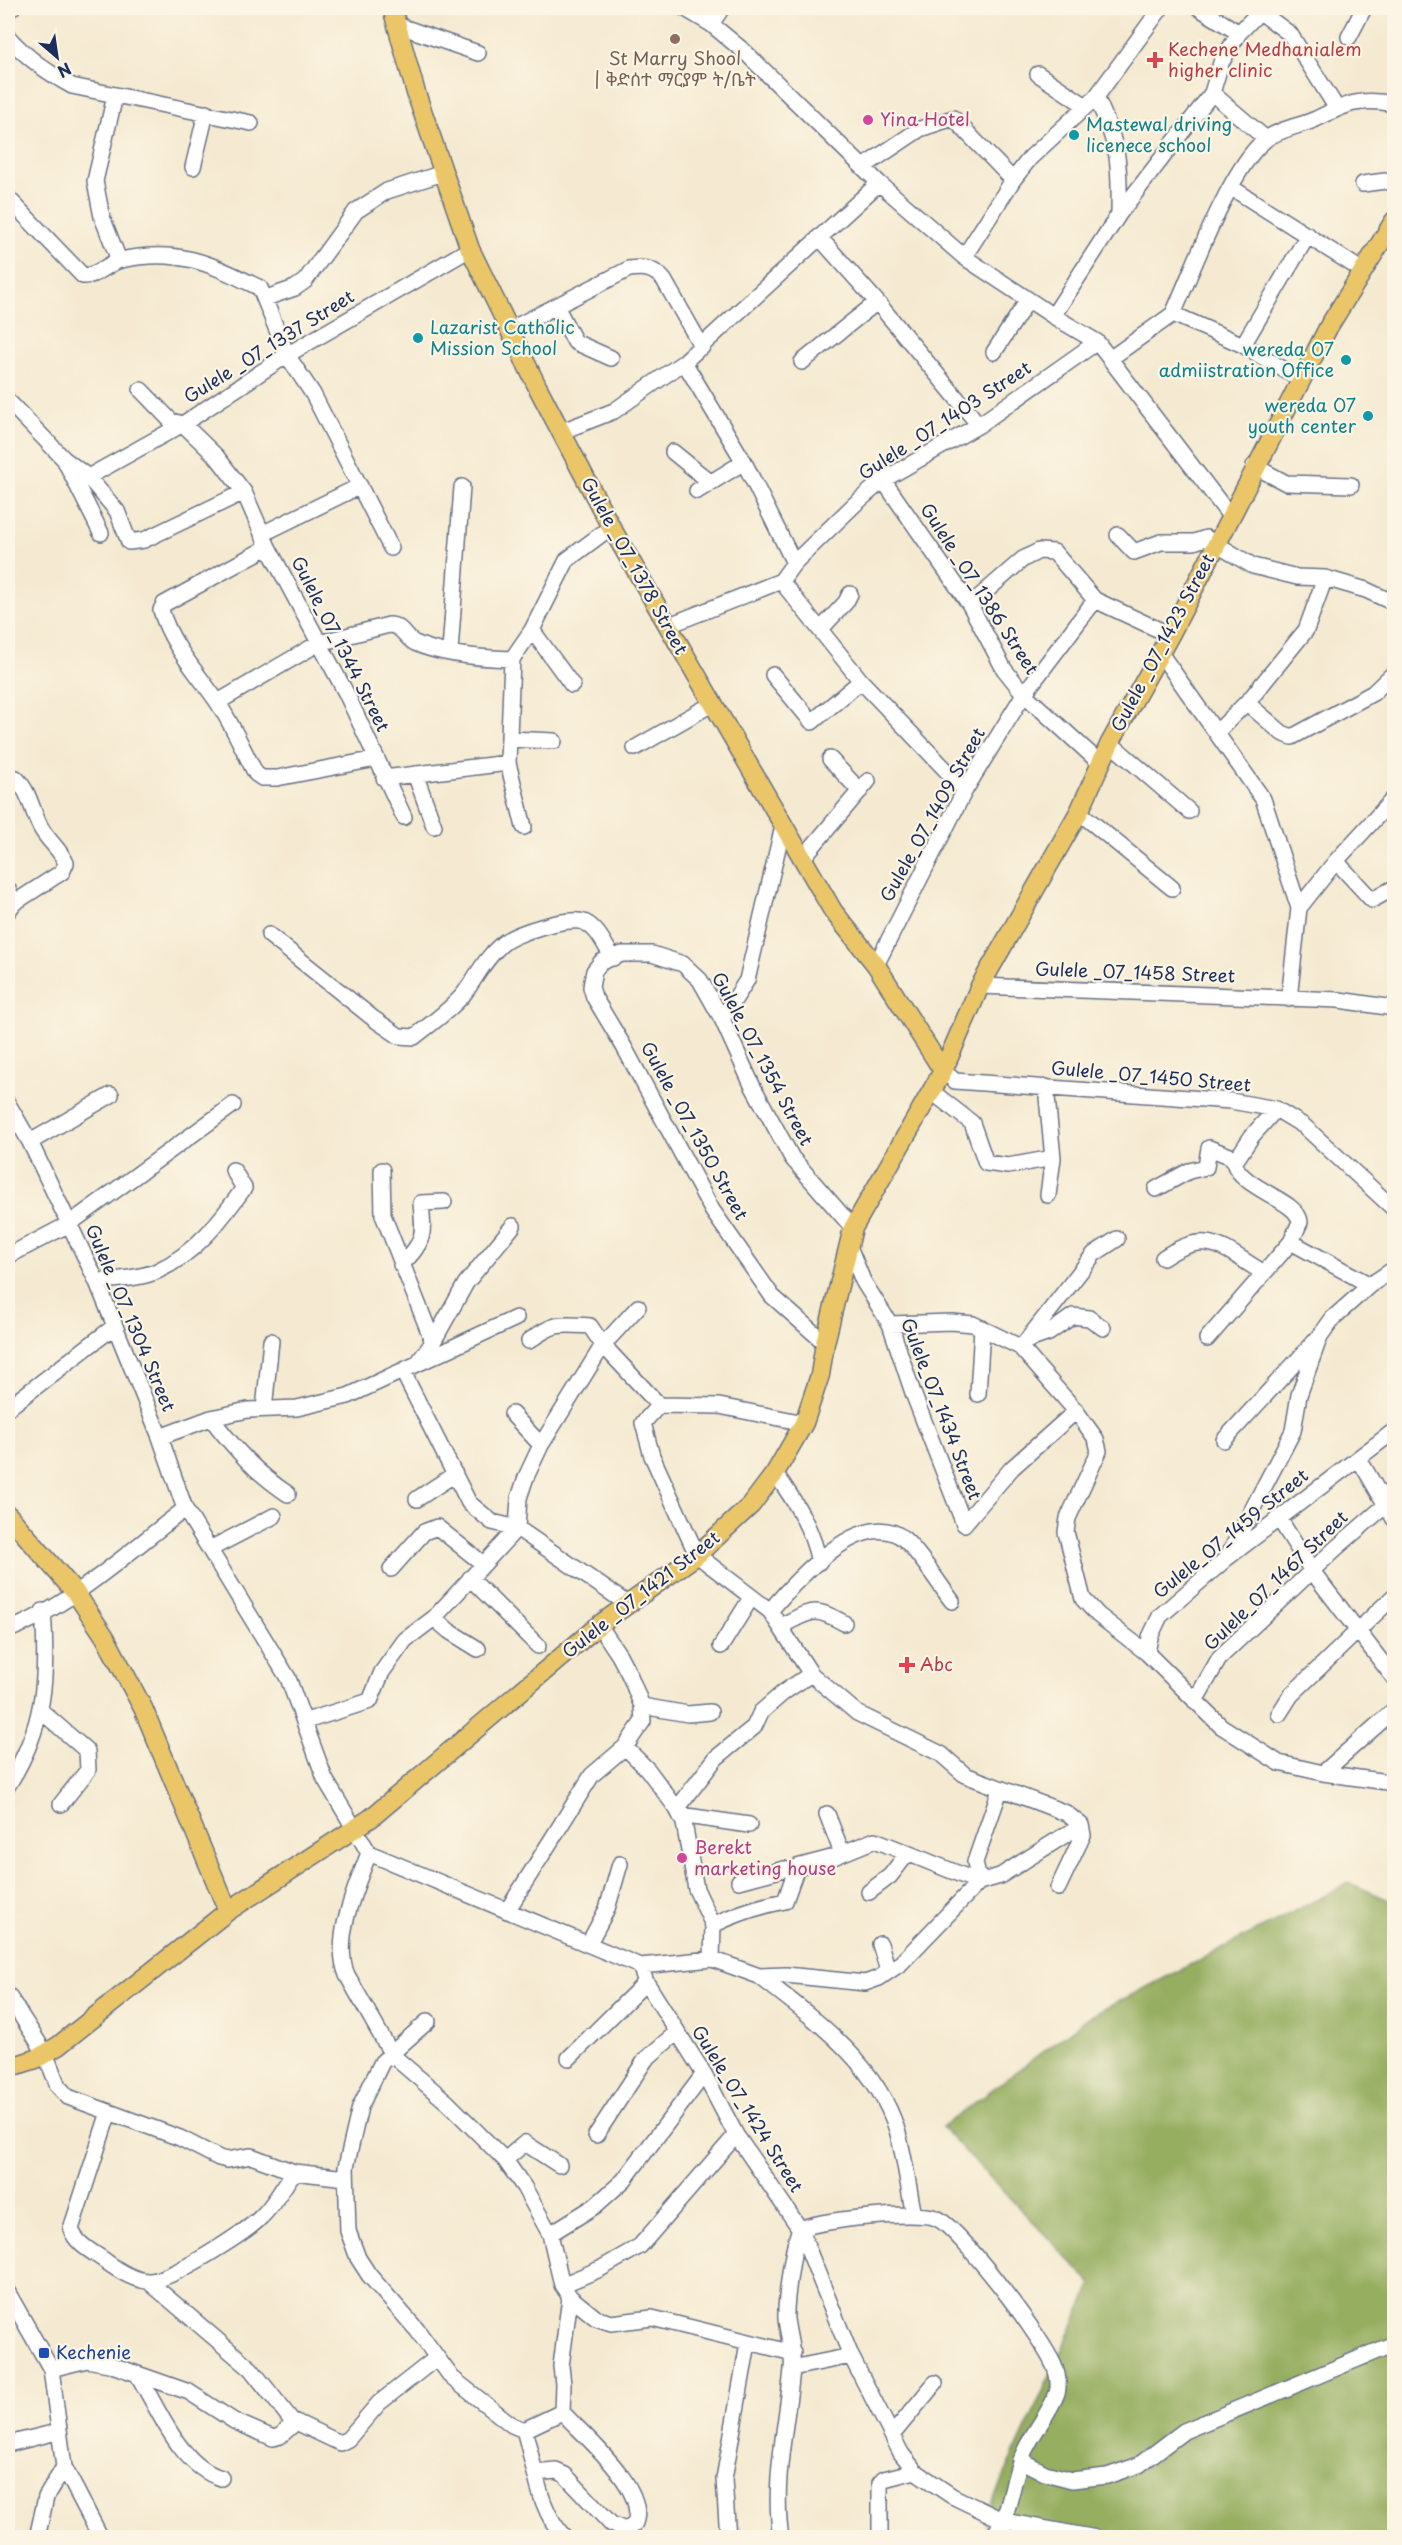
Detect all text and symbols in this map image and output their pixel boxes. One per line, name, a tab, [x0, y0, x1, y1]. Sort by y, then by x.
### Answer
north arrow	[27, 27, 87, 87]
marker: St Marry Shool | ቅድሰተ ማርያም ት/ቤት	[668, 32, 682, 46]
place label: Kechene Medhanialem higher clinic	[1168, 35, 1362, 83]
place label: St Marry Shool | ቅድሰተ ማርያም ት/ቤት	[594, 44, 756, 92]
marker: Kechene Medhanialem higher clinic	[1146, 51, 1164, 69]
text: N	[53, 57, 76, 85]
place label: Yina Hotel	[880, 105, 970, 132]
place label: Mastewal driving licenece school	[1086, 110, 1232, 158]
marker: Yina Hotel	[861, 113, 875, 127]
marker: Mastewal driving licenece school	[1067, 128, 1081, 142]
street label: Gulele _07_1337 Street	[178, 282, 359, 409]
place label: Lazarist Catholic Mission School	[430, 313, 575, 361]
marker: Lazarist Catholic Mission School	[411, 331, 425, 345]
place label: wereda 07 admiistration Office	[1159, 335, 1334, 383]
marker: wereda 07 admiistration Office	[1339, 353, 1353, 367]
street label: Gulele _07_1403 Street	[852, 354, 1036, 486]
place label: wereda 07 youth center	[1248, 391, 1357, 439]
marker: wereda 07 youth center	[1361, 409, 1375, 423]
street label: Gulele _07_1378 Street	[575, 472, 695, 659]
street label: Gulele _07_1386 Street	[915, 497, 1046, 679]
street label: Gulele _07_1423 Street	[1103, 548, 1220, 736]
street label: Gulele_07_1344 Street	[285, 551, 397, 736]
street label: Gulele_07_1409 Street	[872, 722, 991, 906]
street label: Gulele _07_1458 Street	[1034, 955, 1236, 988]
street label: Gulele_07_1354 Street	[706, 967, 821, 1150]
street label: Gulele _07_1350 Street	[635, 1036, 756, 1224]
street label: Gulele _07_1450 Street	[1050, 1053, 1252, 1098]
street label: Gulele _07_1304 Street	[80, 1219, 183, 1415]
street label: Gulele_07_1434 Street	[895, 1314, 990, 1504]
street label: Gulele_07_1459 Street	[1147, 1462, 1314, 1604]
street label: Gulele_07_1467 Street	[1197, 1504, 1353, 1656]
street label: Gulele _07_1421 Street	[555, 1523, 725, 1664]
place label: Abc	[920, 1650, 953, 1677]
marker: Abc	[898, 1656, 916, 1674]
place label: Berekt marketing house	[694, 1833, 836, 1881]
marker: Berekt marketing house	[675, 1851, 689, 1865]
street label: Gulele_07_1424 Street	[686, 2019, 811, 2197]
place label: Kechenie	[56, 2338, 131, 2365]
marker: Kechenie	[37, 2346, 51, 2360]

